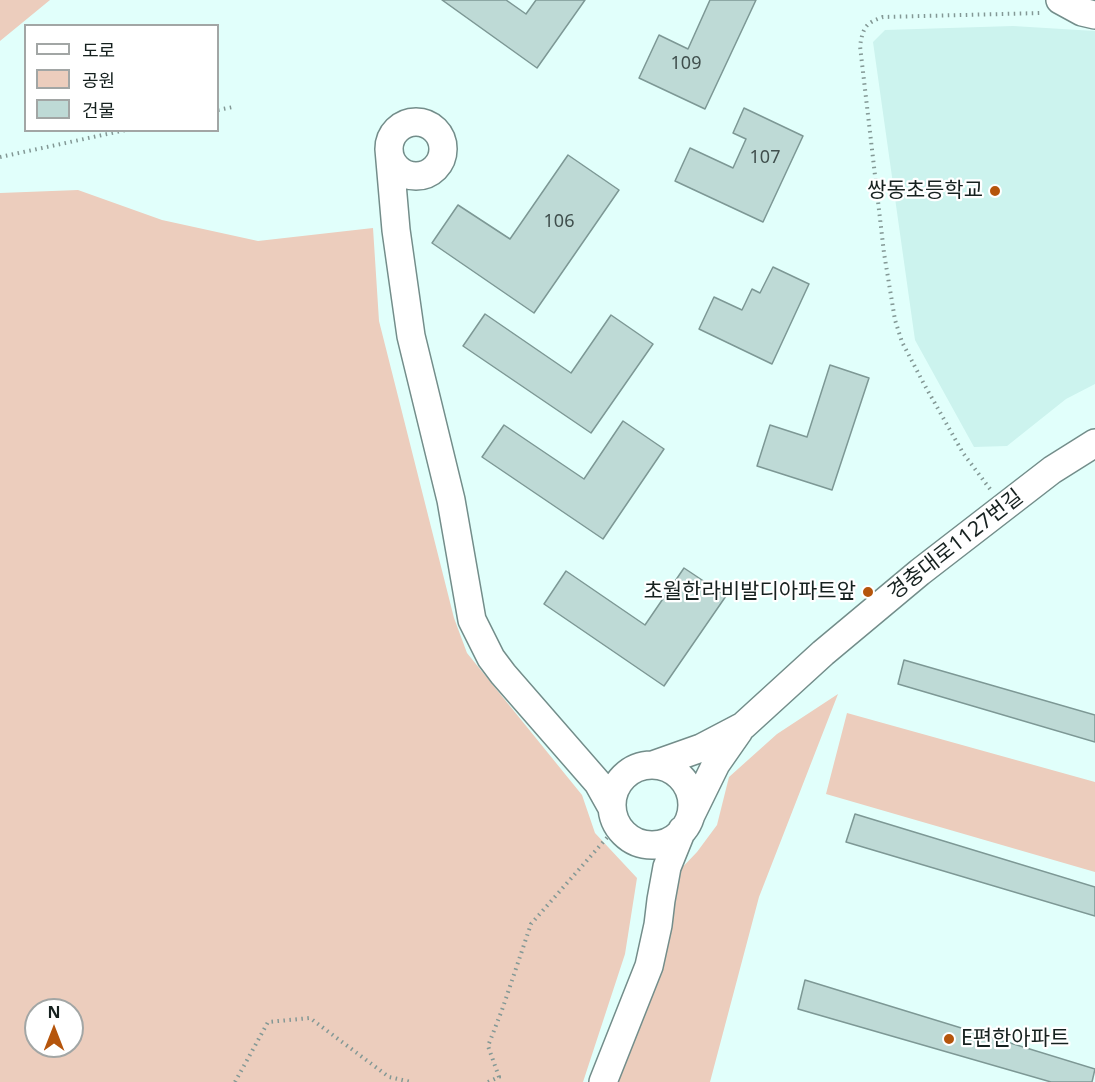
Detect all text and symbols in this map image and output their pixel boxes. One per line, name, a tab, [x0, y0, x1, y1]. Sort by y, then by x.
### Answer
legend	[24, 24, 219, 132]
text: 도로	[82, 38, 115, 62]
house number: 109	[671, 53, 701, 75]
text: 공원	[82, 68, 115, 92]
text: 건물	[82, 98, 115, 122]
house number: 107	[750, 147, 780, 169]
place label: 쌍동초등학교	[867, 178, 983, 204]
marker: 쌍동초등학교	[988, 184, 1002, 198]
house number: 106	[544, 211, 574, 233]
street label: 경충대로1127번길	[884, 485, 1028, 605]
place label: 초월한라비발디아파트앞	[643, 579, 856, 605]
marker: 초월한라비발디아파트앞	[861, 585, 875, 599]
north arrow	[24, 998, 84, 1058]
text: N	[47, 1001, 61, 1023]
place label: E편한아파트	[961, 1026, 1069, 1052]
marker: E편한아파트	[942, 1032, 956, 1046]

